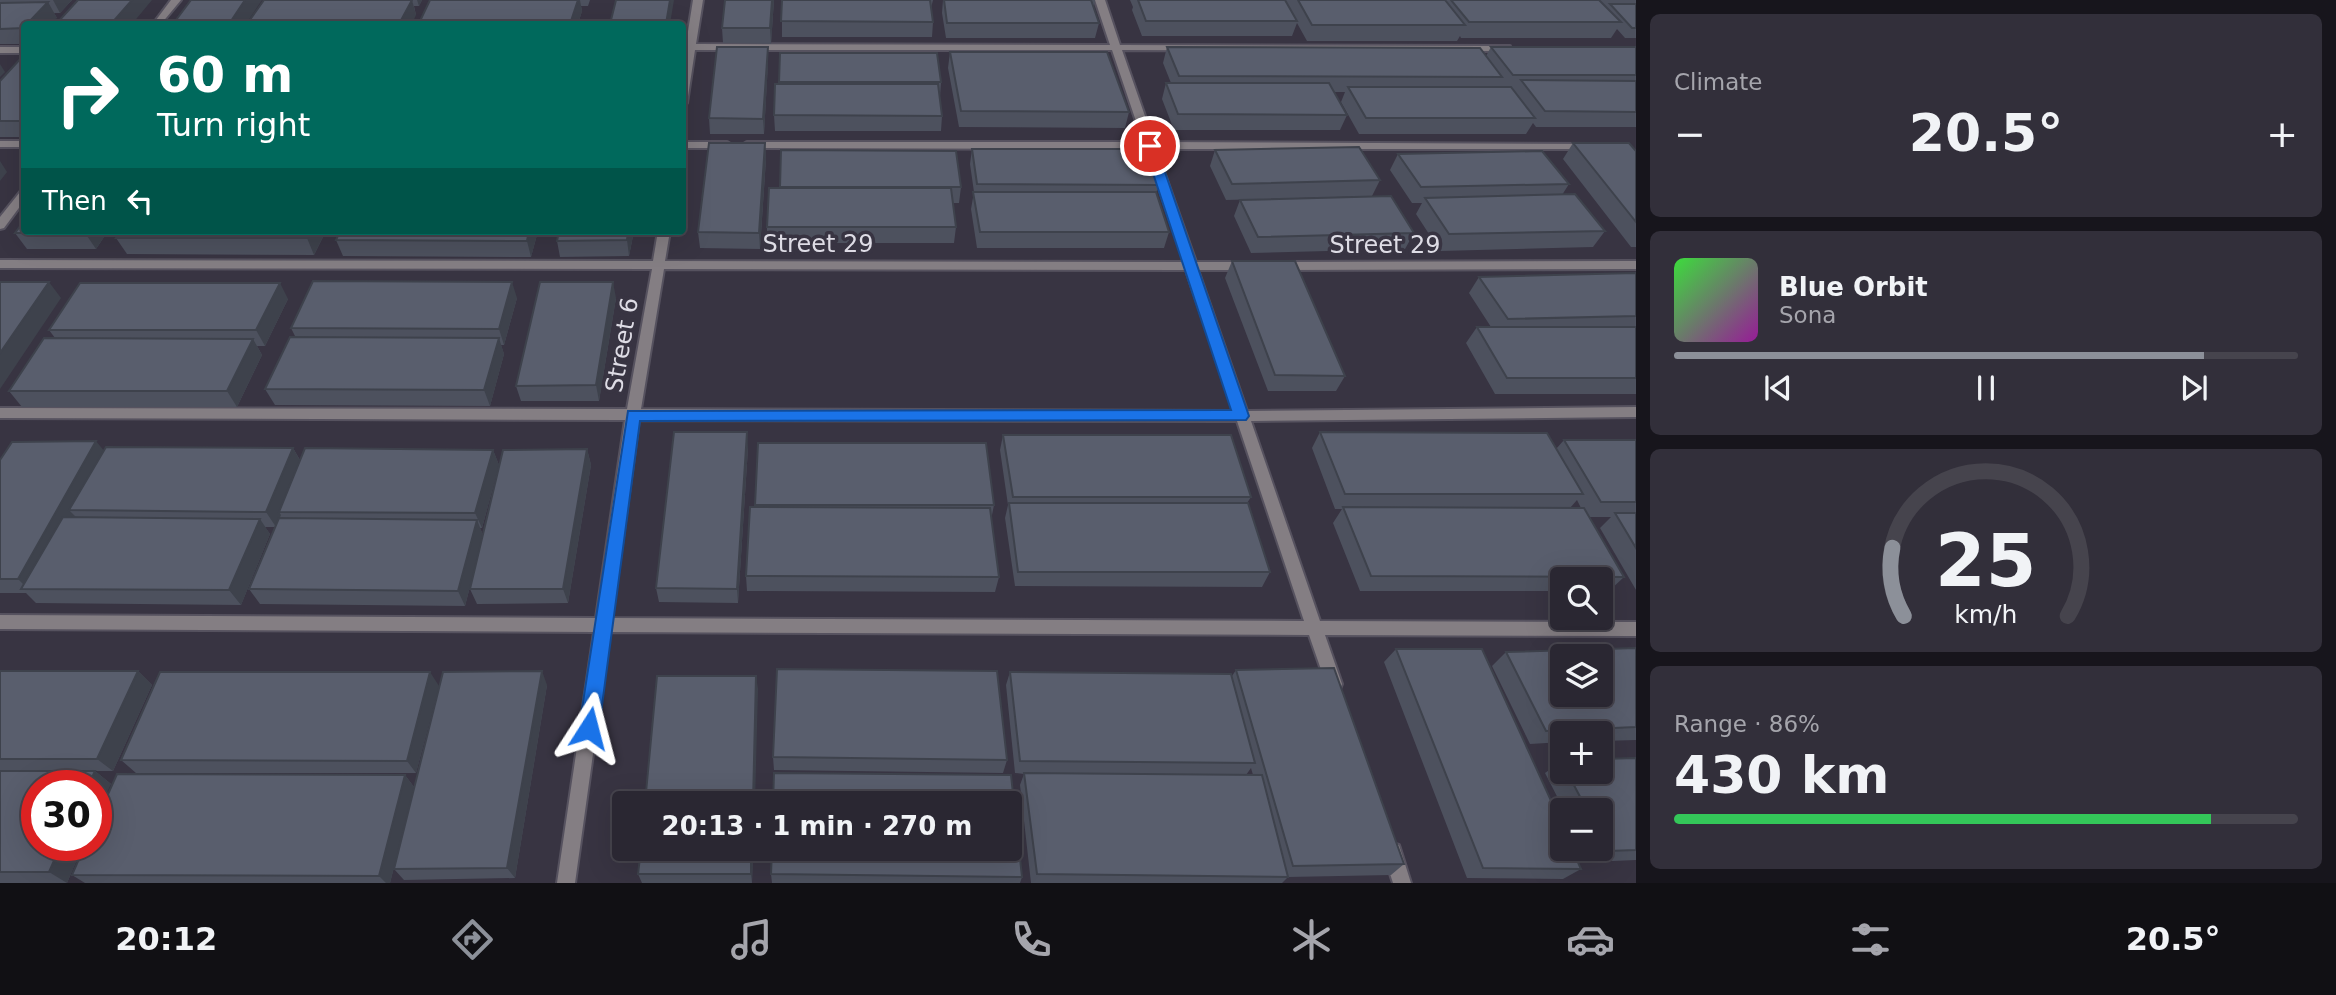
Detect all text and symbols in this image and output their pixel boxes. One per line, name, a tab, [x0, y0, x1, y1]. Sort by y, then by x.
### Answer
text: 60 m	[157, 47, 293, 104]
icon: right	[42, 49, 133, 140]
text: Climate	[1674, 69, 1763, 95]
text: 20.5°	[1909, 103, 2063, 163]
text: Turn right	[157, 106, 310, 144]
text: −	[1674, 112, 1706, 156]
text: +	[2266, 112, 2298, 156]
pin	[1120, 116, 1180, 176]
icon: arrive	[1131, 127, 1169, 165]
icon: left	[121, 182, 159, 220]
text: Then	[42, 186, 107, 216]
street label: Street 29	[762, 230, 874, 258]
street label: Street 29	[1329, 231, 1441, 259]
text: Blue Orbit	[1779, 272, 1928, 302]
street label: Street 6	[600, 295, 644, 395]
text: Sona	[1779, 302, 1836, 328]
icon: previous	[1759, 369, 1797, 407]
icon: pause	[1967, 369, 2005, 407]
icon: next	[2175, 369, 2213, 407]
text: 25	[1935, 519, 2037, 604]
map controls	[1550, 567, 1613, 861]
button: search	[1550, 567, 1613, 630]
text: km/h	[1954, 600, 2018, 629]
button: layers	[1550, 644, 1613, 707]
position arrow	[552, 691, 626, 765]
text: Range · 86%	[1674, 711, 1820, 737]
button: +	[1550, 721, 1613, 784]
text: 430 km	[1674, 745, 1889, 805]
speed limit sign: 30	[21, 770, 112, 861]
button: −	[1550, 798, 1613, 861]
text: 20:13 · 1 min · 270 m	[662, 811, 972, 841]
icon: directions	[448, 915, 497, 964]
icon: music	[727, 915, 776, 964]
icon: phone	[1007, 915, 1056, 964]
icon: climate	[1287, 915, 1336, 964]
icon: car	[1566, 915, 1615, 964]
icon: filters	[1846, 915, 1895, 964]
text: 20:12	[115, 920, 217, 958]
text: 20.5°	[2126, 920, 2221, 958]

